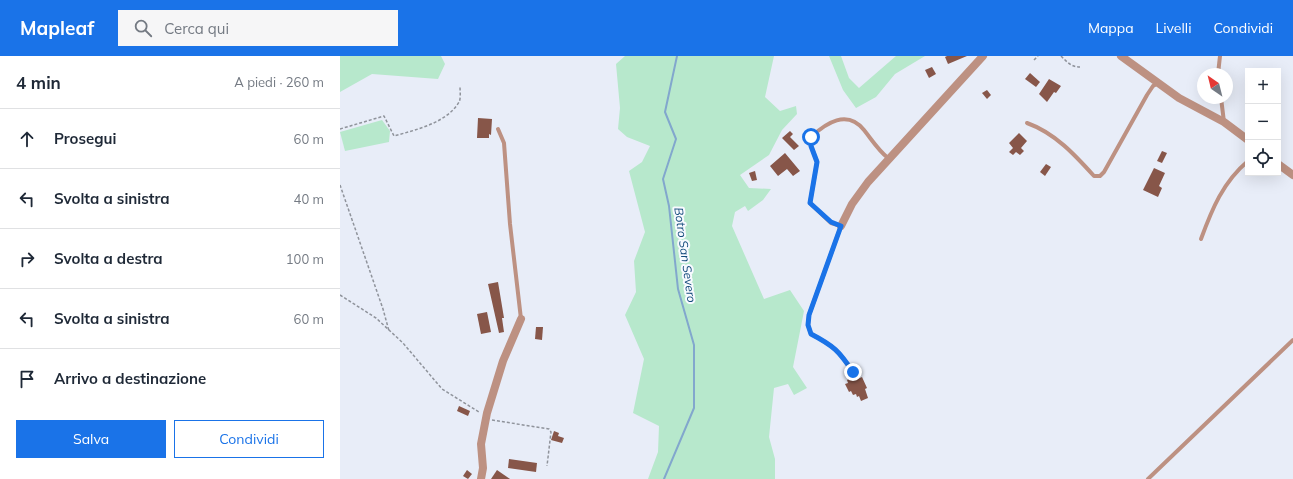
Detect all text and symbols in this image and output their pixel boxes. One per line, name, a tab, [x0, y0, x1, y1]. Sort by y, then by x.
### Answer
search box	[118, 10, 398, 46]
text: Mapleaf	[20, 16, 94, 40]
icon: search	[132, 17, 154, 39]
text: Cerca qui	[164, 19, 229, 38]
text: Mappa	[1088, 19, 1134, 37]
text: Livelli	[1156, 19, 1191, 37]
text: Condividi	[1213, 19, 1273, 37]
north arrow	[1197, 68, 1233, 104]
map controls	[1245, 68, 1281, 176]
button: +	[1245, 68, 1281, 104]
text: 4 min	[16, 72, 61, 93]
text: A piedi · 260 m	[234, 74, 324, 90]
button: −	[1245, 104, 1281, 140]
icon: ahead	[16, 128, 38, 150]
route start	[802, 128, 820, 146]
text: Prosegui	[54, 129, 116, 148]
text: 60 m	[294, 131, 324, 147]
button: locate	[1245, 140, 1281, 176]
icon: left	[16, 188, 38, 210]
text: Svolta a sinistra	[54, 189, 170, 208]
text: 40 m	[294, 191, 324, 207]
water label: Botro San Severo	[671, 206, 700, 304]
icon: right	[16, 248, 38, 270]
text: Svolta a destra	[54, 249, 163, 268]
text: 100 m	[286, 251, 324, 267]
icon: left	[16, 308, 38, 330]
text: Svolta a sinistra	[54, 309, 170, 328]
text: 60 m	[294, 311, 324, 327]
route end	[844, 363, 862, 381]
icon: arrive	[16, 368, 38, 390]
text: Arrivo a destinazione	[54, 369, 206, 388]
button: Salva	[16, 420, 166, 458]
button: Condividi	[174, 420, 324, 458]

